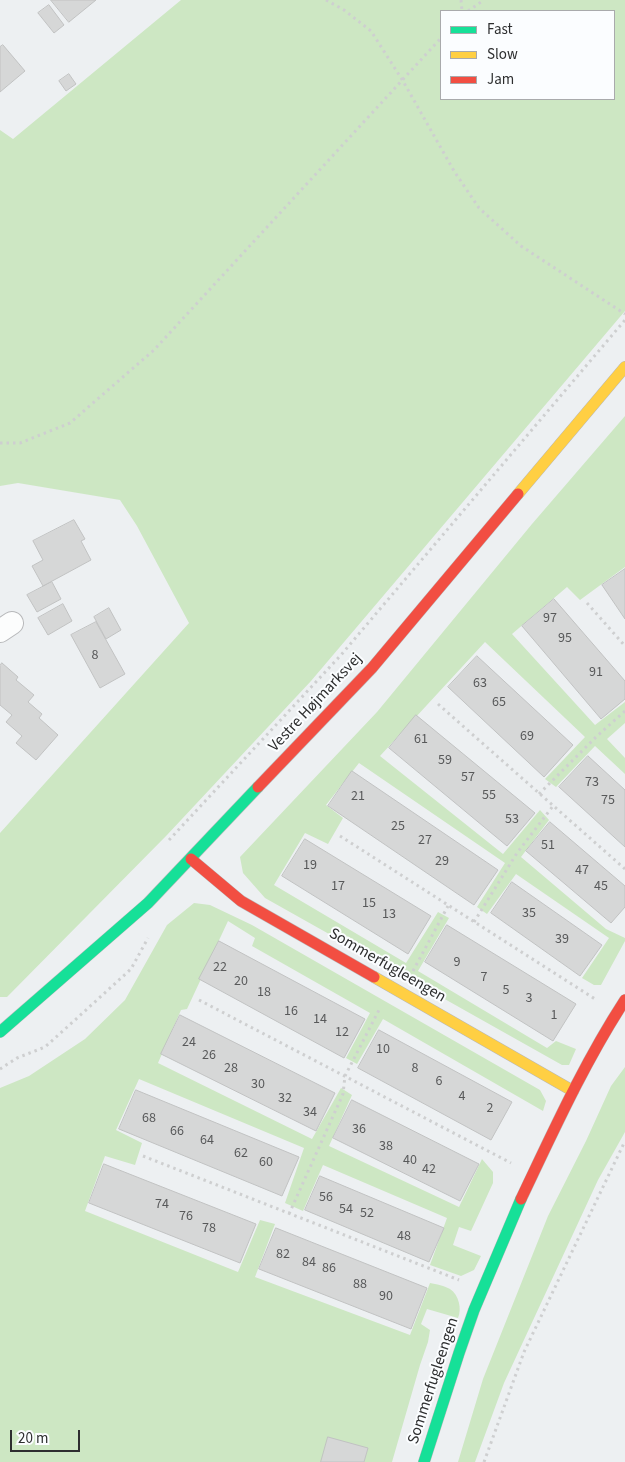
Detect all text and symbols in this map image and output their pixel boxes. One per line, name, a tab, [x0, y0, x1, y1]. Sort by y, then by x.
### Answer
legend	[440, 10, 615, 100]
text: Fast	[487, 19, 513, 40]
text: Slow	[487, 44, 518, 65]
text: Jam	[487, 69, 514, 90]
house number: 97	[543, 611, 557, 627]
house number: 95	[558, 631, 572, 647]
house number: 8	[92, 648, 98, 664]
street label: Vestre Højmarksvej	[265, 650, 367, 756]
house number: 91	[589, 665, 603, 681]
house number: 63	[473, 676, 487, 692]
house number: 65	[492, 695, 506, 711]
house number: 69	[520, 729, 534, 745]
house number: 61	[414, 732, 428, 748]
house number: 59	[438, 753, 452, 769]
house number: 57	[461, 770, 475, 786]
house number: 73	[585, 775, 599, 791]
house number: 55	[482, 788, 496, 804]
house number: 21	[351, 789, 365, 805]
house number: 75	[601, 793, 615, 809]
house number: 53	[505, 812, 519, 828]
house number: 25	[391, 819, 405, 835]
house number: 27	[418, 833, 432, 849]
house number: 51	[541, 838, 555, 854]
house number: 29	[435, 854, 449, 870]
house number: 19	[303, 858, 317, 874]
house number: 47	[575, 863, 589, 879]
house number: 17	[331, 879, 345, 895]
house number: 45	[594, 879, 608, 895]
house number: 15	[362, 896, 376, 912]
house number: 35	[522, 906, 536, 922]
house number: 13	[382, 907, 396, 923]
street label: Sommerfugleengen	[325, 925, 449, 1007]
house number: 39	[555, 932, 569, 948]
house number: 9	[454, 955, 460, 971]
house number: 22	[213, 960, 227, 976]
house number: 7	[481, 970, 487, 986]
house number: 20	[234, 974, 248, 990]
house number: 5	[503, 983, 509, 999]
house number: 18	[257, 985, 271, 1001]
house number: 3	[526, 991, 532, 1007]
house number: 16	[284, 1004, 298, 1020]
house number: 1	[551, 1008, 557, 1024]
house number: 14	[313, 1012, 327, 1028]
house number: 12	[335, 1025, 349, 1041]
house number: 24	[182, 1035, 196, 1051]
house number: 10	[376, 1042, 390, 1058]
house number: 26	[202, 1048, 216, 1064]
house number: 28	[224, 1061, 238, 1077]
house number: 8	[412, 1061, 418, 1077]
house number: 6	[436, 1074, 442, 1090]
house number: 30	[251, 1077, 265, 1093]
house number: 4	[459, 1089, 465, 1105]
house number: 32	[278, 1091, 292, 1107]
house number: 2	[487, 1101, 493, 1117]
house number: 34	[303, 1105, 317, 1121]
house number: 68	[142, 1111, 156, 1127]
house number: 36	[352, 1122, 366, 1138]
house number: 66	[170, 1124, 184, 1140]
house number: 64	[200, 1133, 214, 1149]
house number: 38	[379, 1139, 393, 1155]
house number: 62	[234, 1146, 248, 1162]
house number: 40	[403, 1153, 417, 1169]
house number: 60	[259, 1155, 273, 1171]
house number: 42	[422, 1162, 436, 1178]
house number: 56	[319, 1190, 333, 1206]
house number: 74	[155, 1197, 169, 1213]
house number: 54	[339, 1202, 353, 1218]
house number: 52	[360, 1206, 374, 1222]
house number: 76	[179, 1209, 193, 1225]
house number: 78	[202, 1221, 216, 1237]
house number: 48	[397, 1229, 411, 1245]
house number: 82	[276, 1247, 290, 1263]
house number: 84	[302, 1255, 316, 1271]
house number: 86	[322, 1261, 336, 1277]
house number: 88	[353, 1277, 367, 1293]
house number: 90	[379, 1289, 393, 1305]
street label: Sommerfugleengen	[404, 1315, 464, 1447]
scale bar	[12, 1420, 82, 1452]
text: 20 m	[18, 1428, 48, 1449]

